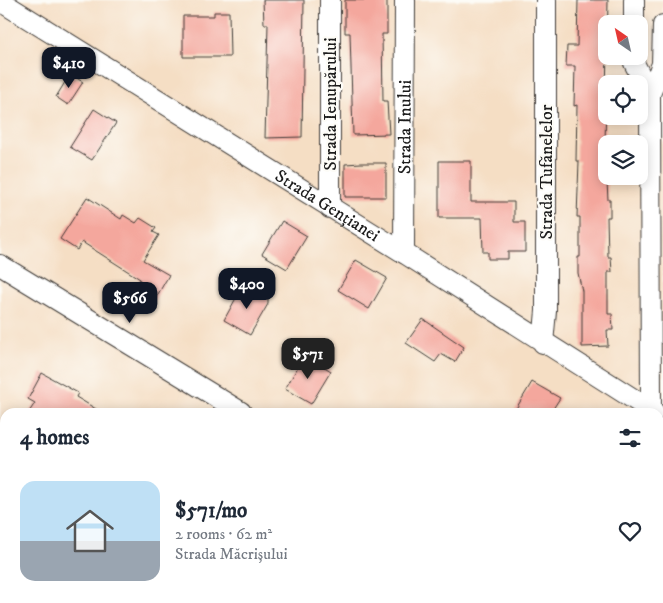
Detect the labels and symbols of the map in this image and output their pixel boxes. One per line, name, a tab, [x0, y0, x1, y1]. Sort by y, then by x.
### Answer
north arrow	[598, 15, 648, 65]
street label: Strada Ienupărului	[320, 37, 342, 171]
pin: $410	[39, 46, 99, 89]
street label: Strada Inului	[394, 80, 417, 174]
street label: Strada Tufănelelor	[536, 104, 558, 239]
street label: Strada Gențianei	[271, 165, 383, 247]
pin: $400	[217, 268, 277, 310]
pin: $566	[100, 282, 160, 324]
pin: $571	[278, 338, 338, 380]

